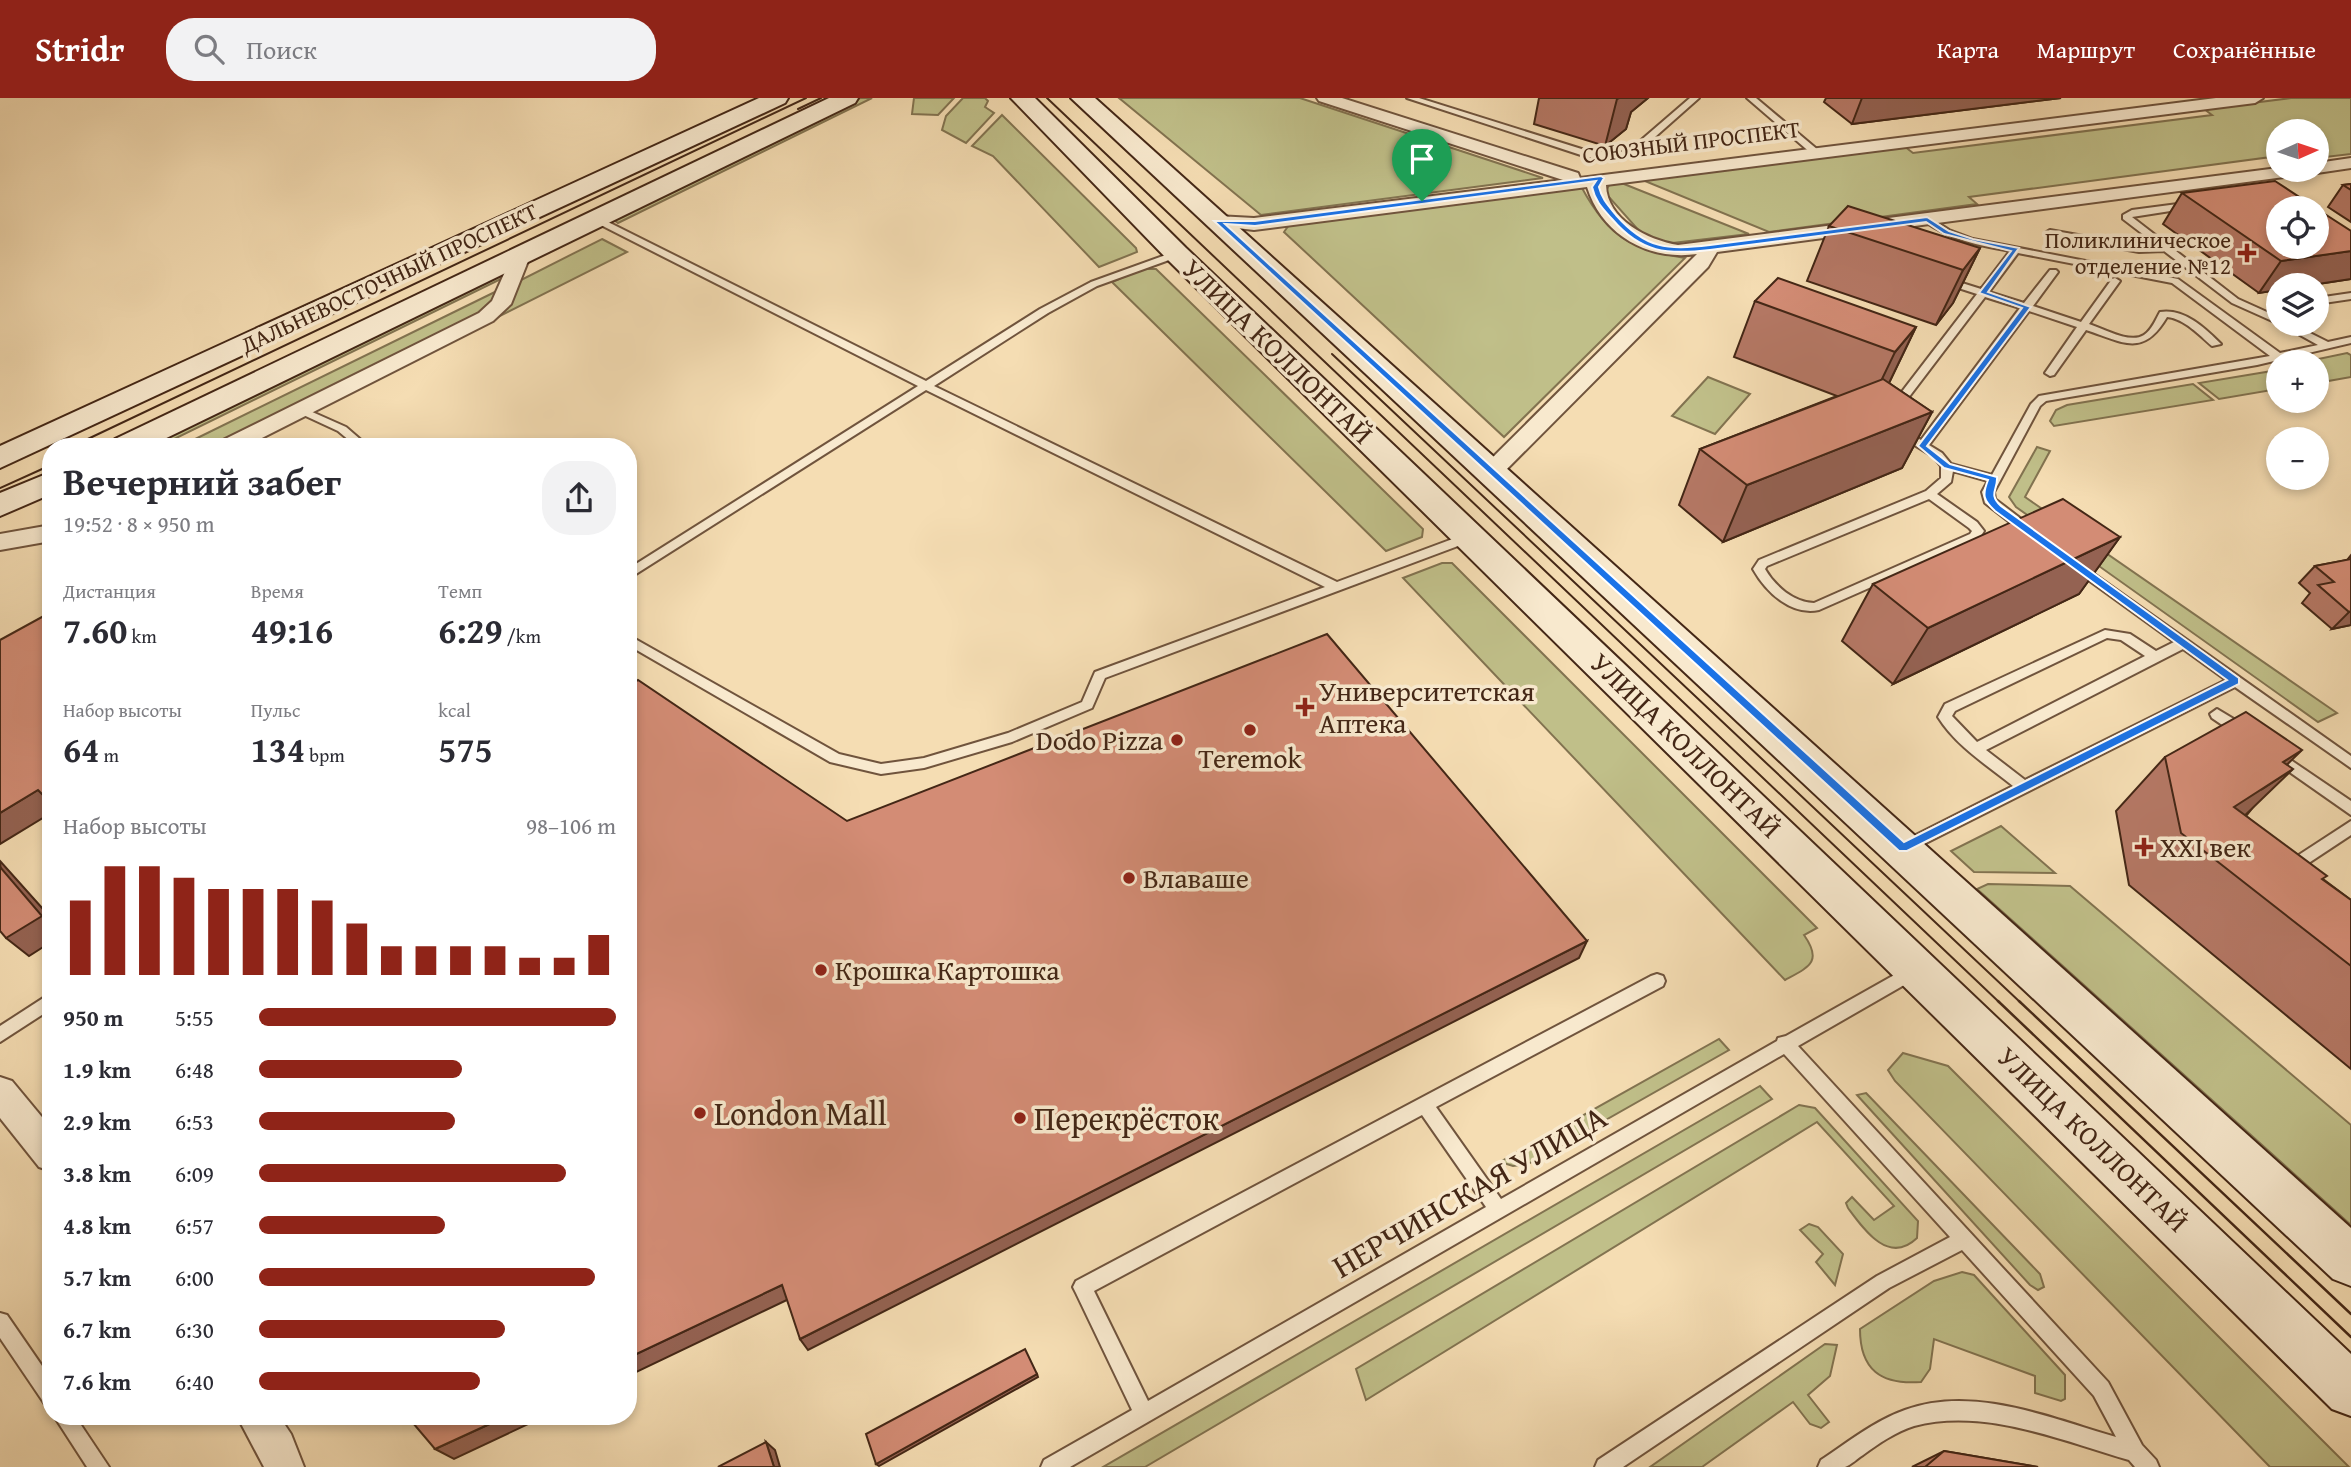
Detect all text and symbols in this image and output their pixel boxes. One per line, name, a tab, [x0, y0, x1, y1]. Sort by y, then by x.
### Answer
search box	[166, 18, 656, 81]
text: Stridr	[35, 25, 124, 73]
icon: search	[190, 30, 228, 68]
text: Поиск	[246, 30, 317, 69]
text: Карта	[1937, 32, 1999, 67]
text: Маршрут	[2037, 32, 2135, 67]
text: Сохранённые	[2173, 32, 2316, 67]
street label: СОЮЗНЫЙ ПРОСПЕКТ	[1580, 112, 1802, 171]
north arrow	[2266, 119, 2329, 182]
map controls	[2266, 119, 2329, 490]
pin	[1392, 129, 1452, 201]
icon: arrive	[1403, 140, 1441, 178]
street label: ДАЛЬНЕВОСТОЧНЫЙ ПРОСПЕКТ	[234, 194, 543, 361]
button: locate	[2266, 196, 2329, 259]
place label: Поликлиническое отделение №12	[2045, 223, 2231, 282]
marker: Поликлиническое отделение №12	[2237, 243, 2257, 263]
street label: УЛИЦА КОЛЛОНТАЙ	[1174, 248, 1383, 453]
button: layers	[2266, 273, 2329, 336]
button: +	[2266, 350, 2329, 413]
button: −	[2266, 427, 2329, 490]
text: Вечерний забег	[63, 453, 341, 509]
button: share	[542, 461, 616, 535]
text: 19:52 · 8 × 950 m	[63, 507, 215, 540]
text: Дистанция	[63, 577, 156, 605]
text: Время	[251, 577, 304, 605]
text: Темп	[438, 577, 482, 605]
text: 7.60	[63, 605, 127, 656]
text: 49:16	[251, 605, 333, 656]
text: 6:29	[438, 605, 503, 656]
text: km	[127, 622, 157, 650]
text: /km	[503, 622, 541, 650]
street label: УЛИЦА КОЛЛОНТАЙ	[1582, 642, 1791, 847]
place label: Университетская Аптека	[1319, 670, 1535, 743]
text: Набор высоты	[63, 696, 182, 724]
text: Пульс	[251, 696, 300, 724]
text: kcal	[438, 696, 471, 724]
marker: Университетская Аптека	[1297, 699, 1313, 715]
place label: Dodo Pizza	[1036, 719, 1164, 760]
marker: Teremok	[1242, 722, 1258, 738]
text: 64	[63, 724, 99, 775]
text: 134	[251, 724, 305, 775]
text: 575	[438, 724, 493, 775]
marker: Dodo Pizza	[1169, 732, 1185, 748]
place label: Teremok	[1198, 737, 1302, 778]
text: m	[99, 741, 119, 769]
text: bpm	[305, 741, 345, 769]
text: Набор высоты	[63, 809, 207, 842]
text: 98–106 m	[526, 809, 616, 842]
place label: XXI век	[2160, 826, 2251, 867]
marker: XXI век	[2134, 837, 2154, 857]
place label: Влаваше	[1143, 857, 1249, 898]
marker: Влаваше	[1121, 870, 1137, 886]
place label: Крошка Картошка	[835, 949, 1060, 990]
marker: Крошка Картошка	[813, 962, 829, 978]
text: 950 m	[63, 1001, 124, 1034]
text: 5:55	[175, 1001, 214, 1034]
street label: УЛИЦА КОЛЛОНТАЙ	[1989, 1036, 2198, 1241]
text: 1.9 km	[63, 1053, 131, 1086]
text: 6:48	[175, 1053, 214, 1086]
place label: London Mall	[714, 1089, 887, 1137]
street label: НЕРЧИНСКАЯ УЛИЦА	[1323, 1093, 1615, 1289]
place label: Перекрёсток	[1034, 1094, 1220, 1142]
text: 2.9 km	[63, 1105, 131, 1138]
text: 6:53	[175, 1105, 214, 1138]
marker: London Mall	[692, 1105, 708, 1121]
marker: Перекрёсток	[1012, 1110, 1028, 1126]
text: 3.8 km	[63, 1157, 131, 1190]
text: 6:09	[175, 1157, 214, 1190]
text: 4.8 km	[63, 1209, 131, 1242]
text: 6:57	[175, 1209, 214, 1242]
text: 5.7 km	[63, 1261, 131, 1294]
text: 6:00	[175, 1261, 214, 1294]
text: 6.7 km	[63, 1313, 131, 1346]
text: 6:30	[175, 1313, 214, 1346]
text: 7.6 km	[63, 1365, 131, 1398]
text: 6:40	[175, 1365, 214, 1398]

